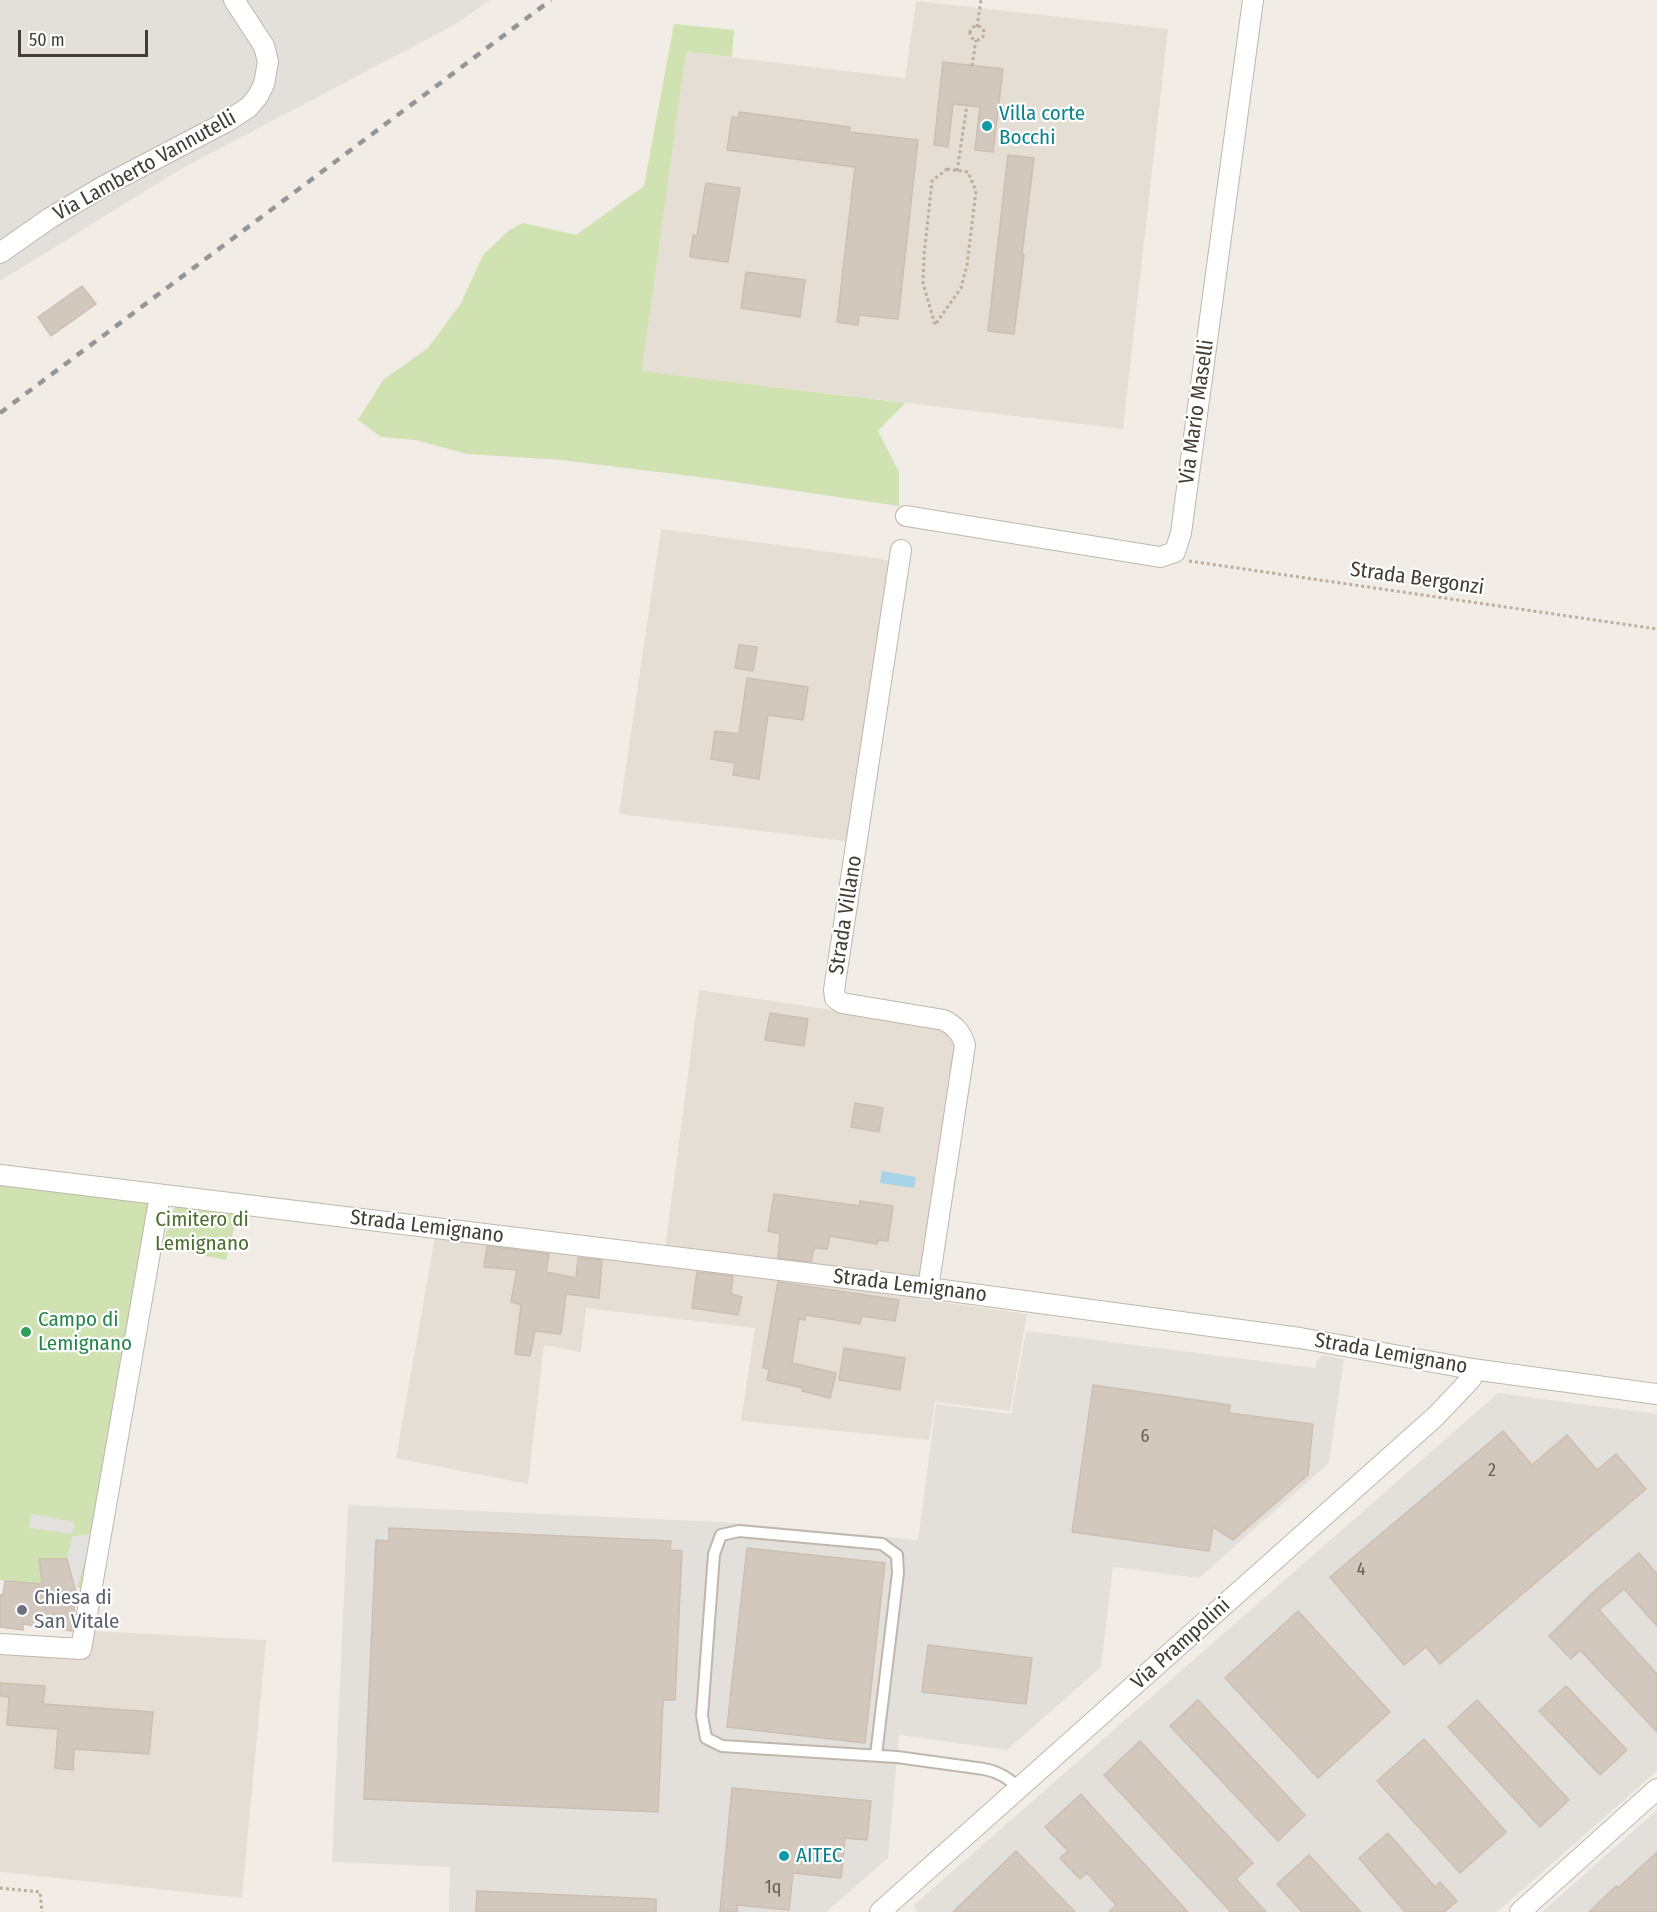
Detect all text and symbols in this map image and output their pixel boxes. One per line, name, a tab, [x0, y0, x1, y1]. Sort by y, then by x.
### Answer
scale bar	[21, 18, 152, 56]
text: 50 m	[29, 29, 65, 51]
place label: Villa corte Bocchi	[999, 101, 1085, 151]
street label: Via Lamberto Vannutelli	[49, 105, 241, 227]
marker: Villa corte Bocchi	[980, 119, 994, 133]
street label: Via Mario Maselli	[1174, 338, 1220, 486]
street label: Strada Bergonzi	[1348, 557, 1486, 601]
street label: Strada Villano	[824, 854, 868, 976]
street label: Strada Lemignano	[349, 1205, 505, 1249]
park label: Cimitero di Lemignano	[155, 1207, 249, 1257]
street label: Strada Lemignano	[832, 1264, 988, 1308]
place label: Campo di Lemignano	[38, 1307, 132, 1357]
marker: Campo di Lemignano	[19, 1325, 33, 1339]
street label: Strada Lemignano	[1313, 1328, 1469, 1380]
house number: 6	[1141, 1426, 1149, 1448]
house number: 2	[1488, 1460, 1496, 1482]
house number: 4	[1357, 1559, 1365, 1581]
place label: Chiesa di San Vitale	[34, 1585, 119, 1635]
street label: Via Prampolini	[1126, 1593, 1236, 1695]
marker: Chiesa di San Vitale	[15, 1603, 29, 1617]
place label: AITEC	[796, 1843, 843, 1869]
marker: AITEC	[777, 1849, 791, 1863]
house number: 1q	[765, 1877, 781, 1899]

